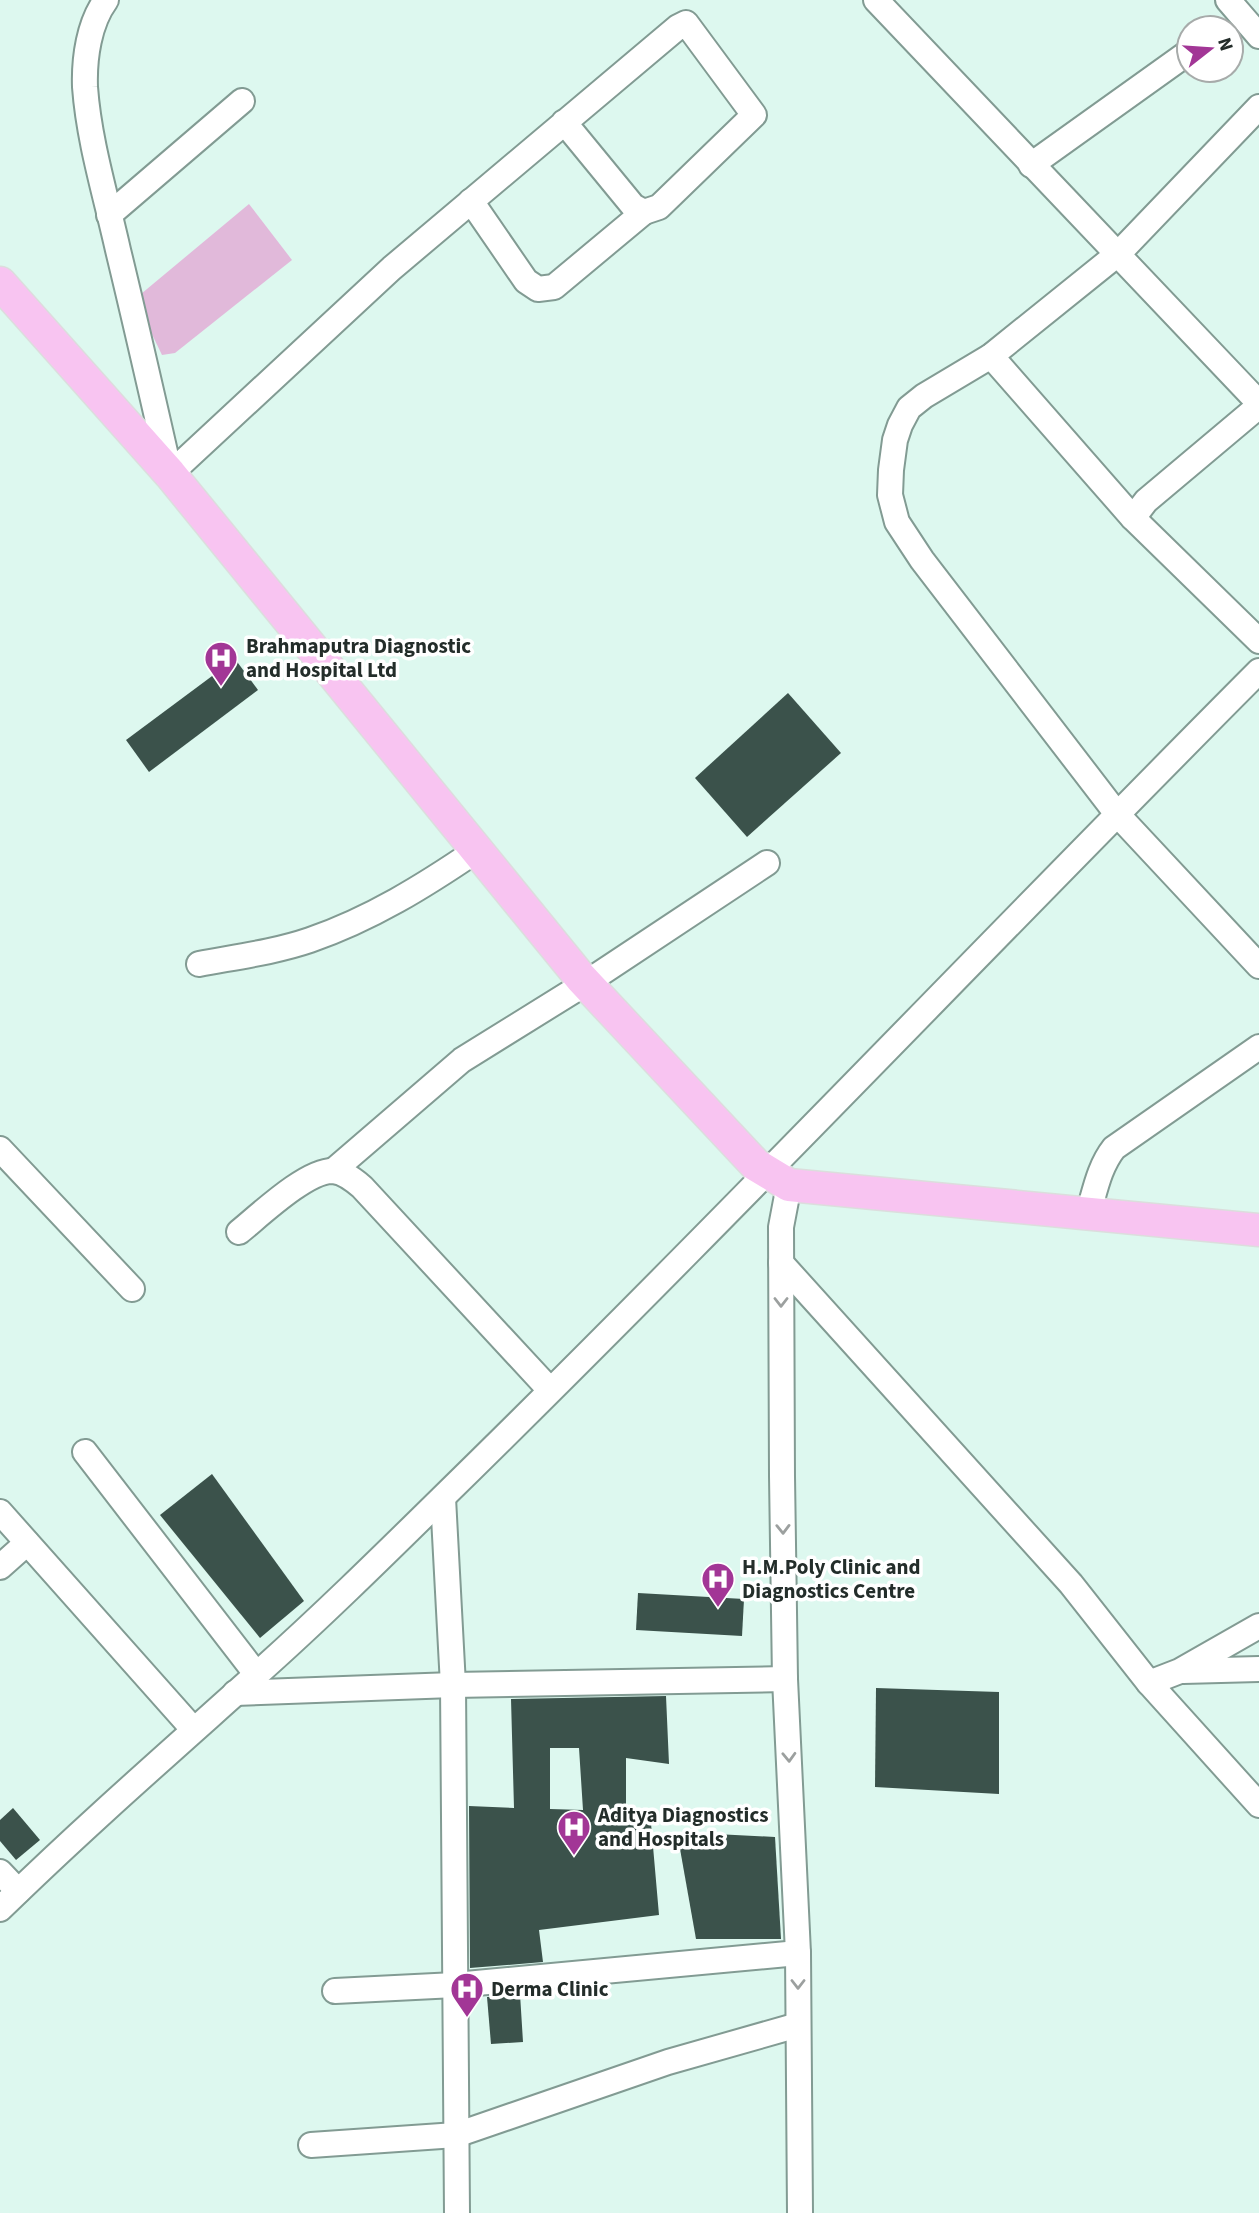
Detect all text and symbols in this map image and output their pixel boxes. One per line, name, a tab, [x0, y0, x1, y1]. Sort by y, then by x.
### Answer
north arrow	[1175, 14, 1245, 84]
text: N	[1210, 34, 1240, 54]
place label: Brahmaputra Diagnostic and Hospital Ltd	[246, 631, 471, 685]
hospital icon: Brahmaputra Diagnostic and Hospital Ltd	[202, 639, 240, 688]
one-way arrow	[773, 1297, 789, 1308]
one-way arrow	[775, 1524, 790, 1535]
place label: H.M.Poly Clinic and Diagnostics Centre	[742, 1552, 921, 1606]
hospital icon: H.M.Poly Clinic and Diagnostics Centre	[699, 1560, 737, 1609]
one-way arrow	[781, 1752, 796, 1763]
place label: Aditya Diagnostics and Hospitals	[597, 1800, 769, 1854]
hospital icon: Aditya Diagnostics and Hospitals	[555, 1808, 593, 1857]
hospital icon: Derma Clinic	[448, 1970, 486, 2019]
place label: Derma Clinic	[491, 1974, 609, 2004]
one-way arrow	[790, 1979, 806, 1990]

